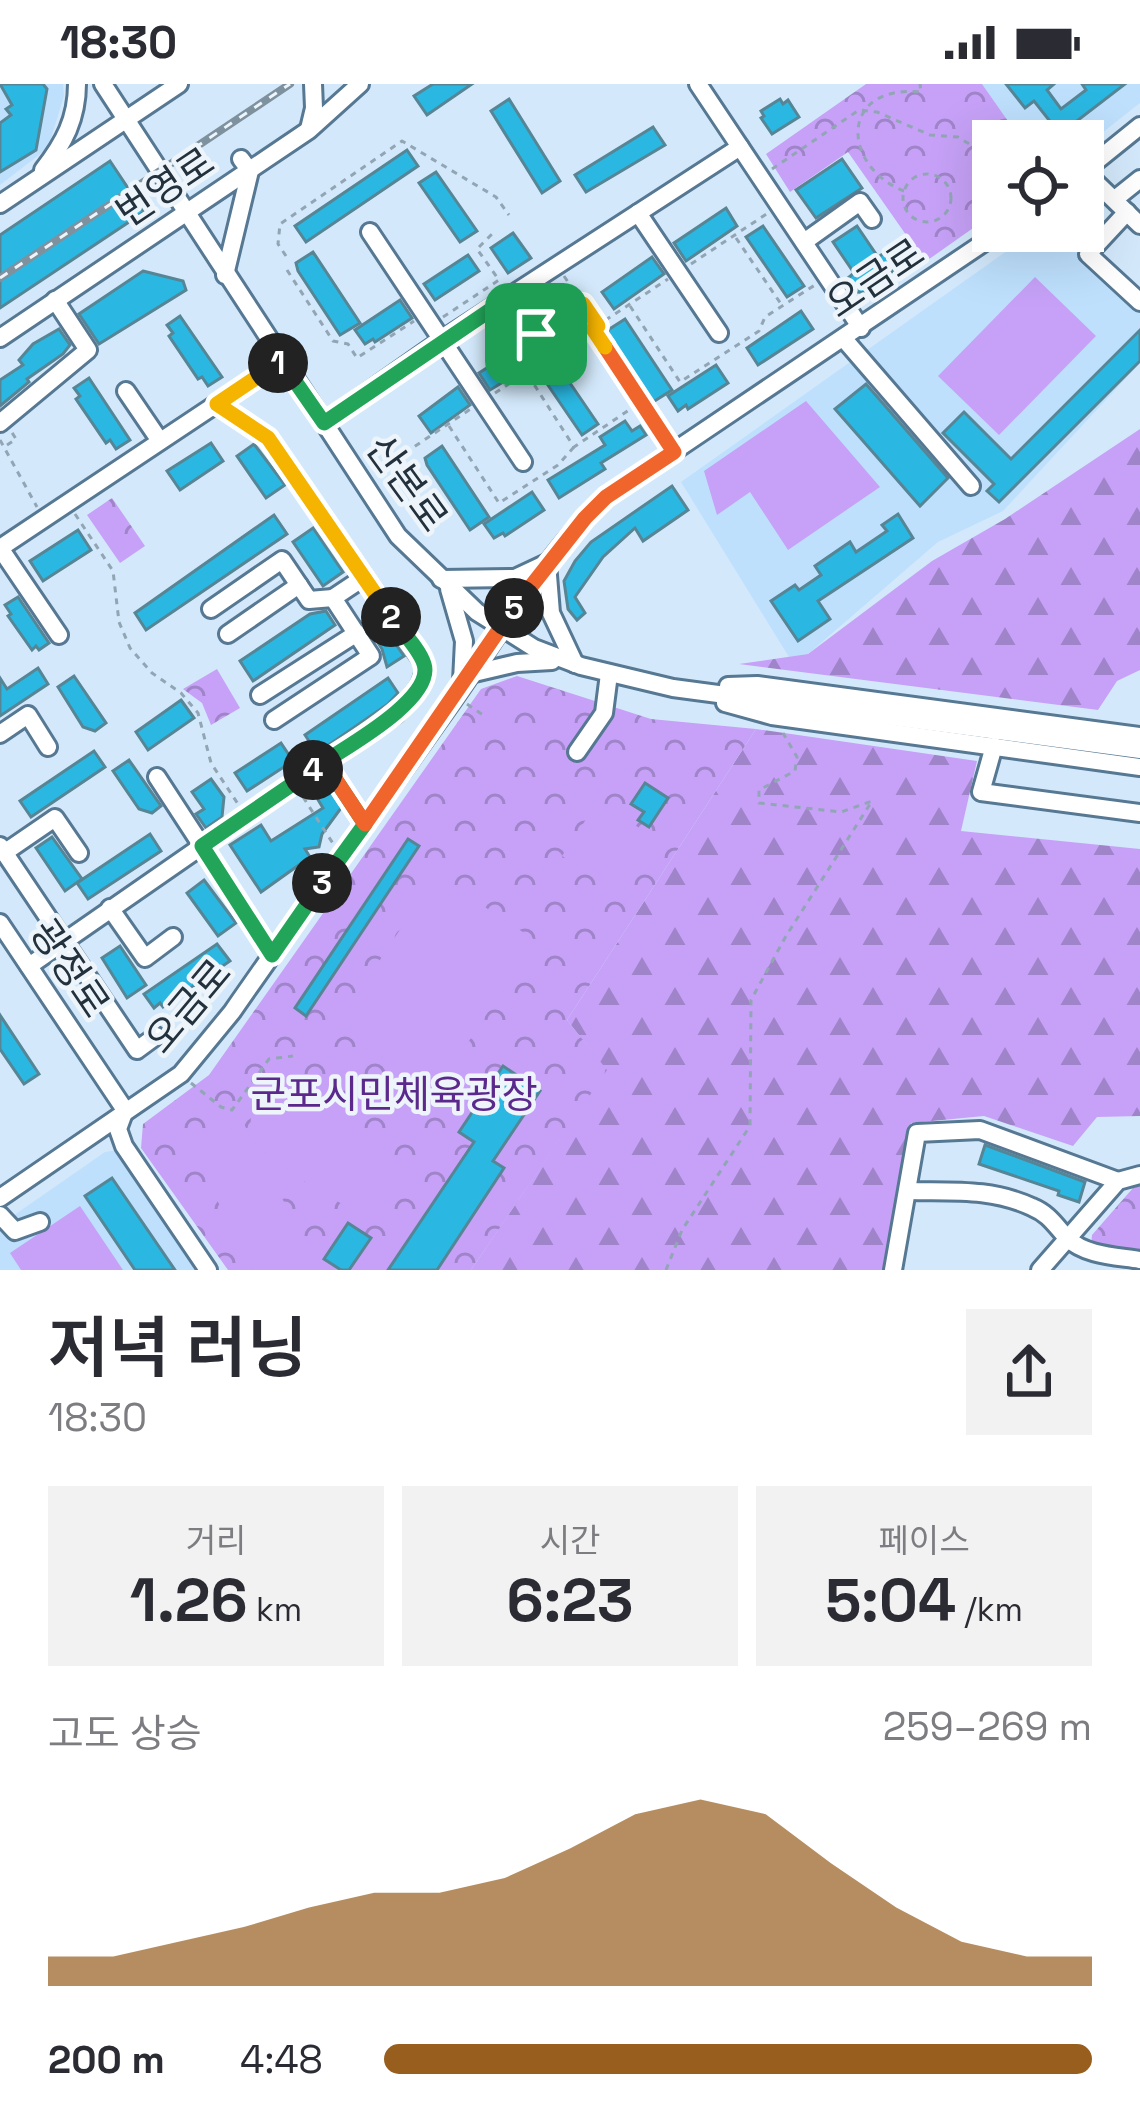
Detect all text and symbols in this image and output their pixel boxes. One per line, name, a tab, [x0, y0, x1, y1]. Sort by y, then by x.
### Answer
text: 18:30	[60, 14, 177, 71]
map controls	[972, 120, 1104, 252]
button: locate	[972, 120, 1104, 252]
street label: 번영로	[107, 137, 223, 237]
street label: 오금로	[817, 228, 933, 328]
pin	[485, 283, 587, 385]
icon: arrive	[503, 301, 569, 367]
pin: 1	[248, 333, 308, 393]
text: 1	[271, 342, 285, 384]
street label: 산본로	[356, 425, 458, 541]
pin: 5	[484, 578, 544, 638]
pin: 2	[361, 587, 421, 647]
text: 5	[504, 587, 524, 629]
text: 2	[381, 596, 401, 638]
pin: 4	[283, 740, 343, 800]
text: 4	[303, 749, 324, 791]
pin: 3	[292, 853, 352, 913]
text: 3	[312, 862, 332, 904]
street label: 광정로	[20, 910, 120, 1026]
street label: 오금로	[135, 949, 241, 1063]
park label: 군포시민체육광장	[250, 1070, 538, 1119]
text: 저녁 러닝	[48, 1306, 308, 1390]
button: share	[966, 1309, 1092, 1435]
text: 18:30	[48, 1393, 147, 1442]
text: 거리	[186, 1520, 246, 1562]
text: 시간	[540, 1520, 600, 1562]
text: 페이스	[878, 1520, 970, 1562]
text: 1.26	[130, 1562, 248, 1639]
text: 6:23	[506, 1562, 634, 1639]
text: 5:04	[825, 1562, 956, 1639]
text: km	[248, 1589, 302, 1631]
text: /km	[956, 1589, 1023, 1631]
text: 259–269 m	[883, 1702, 1092, 1751]
text: 고도 상승	[48, 1709, 202, 1758]
text: 200 m	[48, 2035, 165, 2084]
text: 4:48	[240, 2035, 323, 2084]

